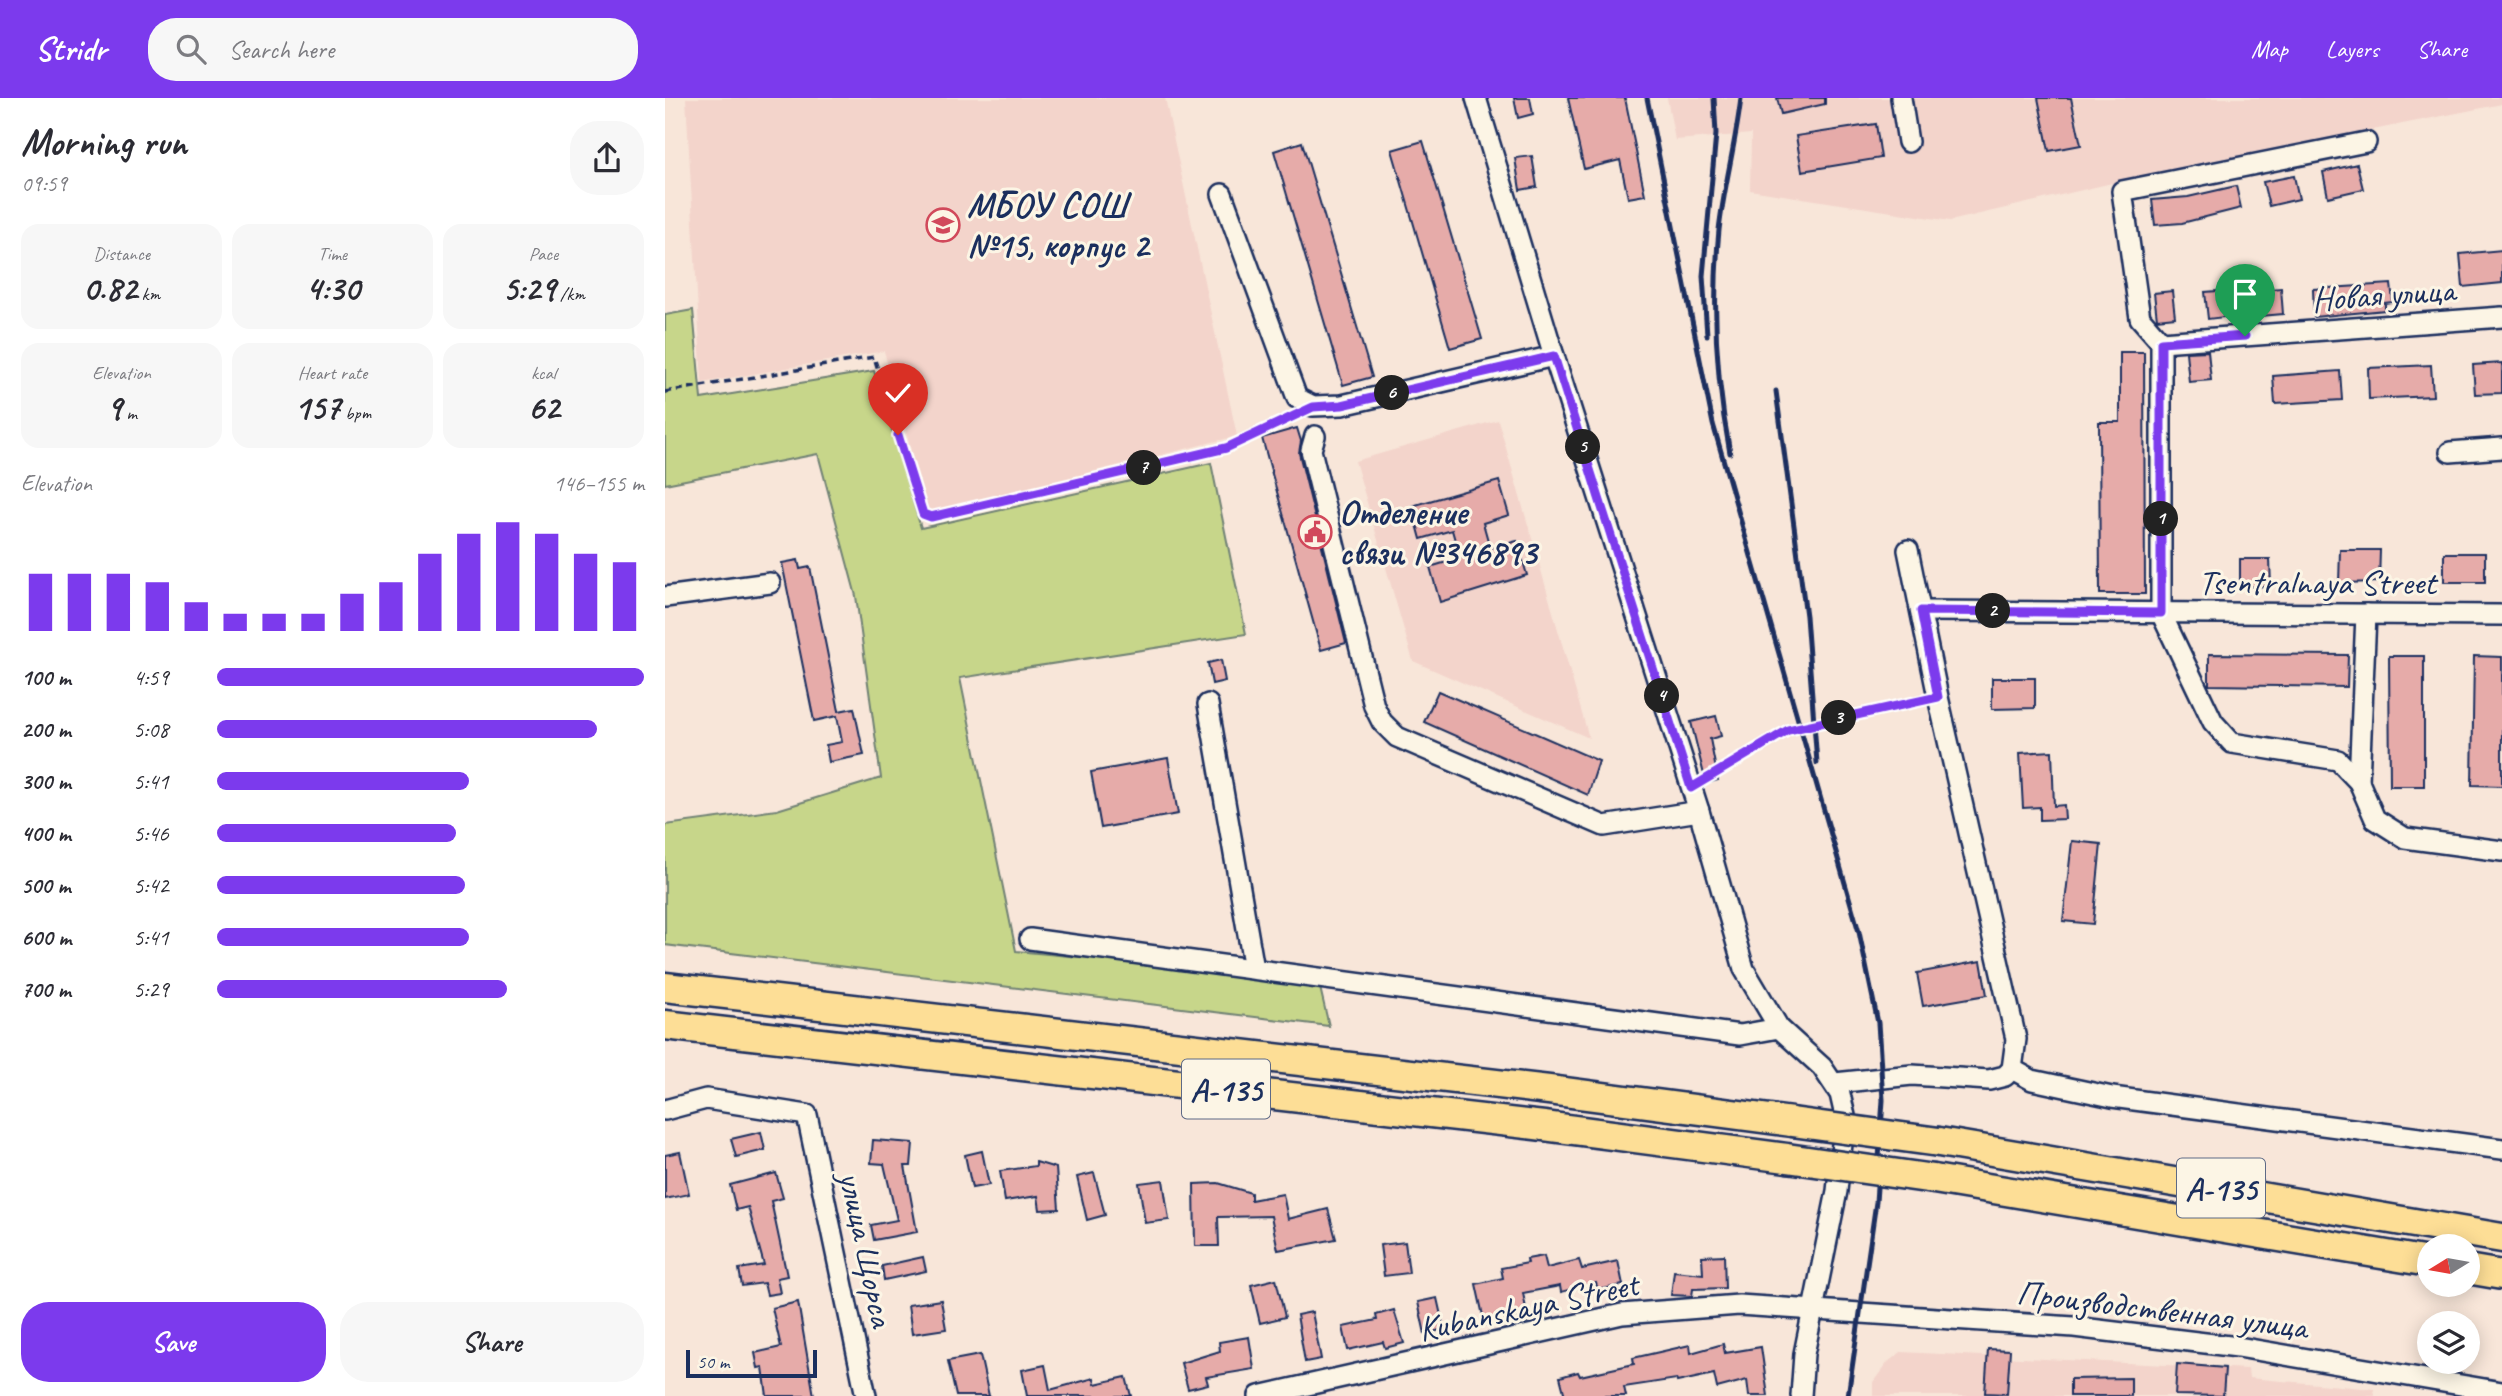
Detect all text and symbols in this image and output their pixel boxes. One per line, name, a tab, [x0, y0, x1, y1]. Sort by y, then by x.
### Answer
search box	[148, 18, 638, 81]
text: Stridr	[35, 28, 106, 70]
icon: search	[172, 30, 210, 68]
text: Search here	[228, 33, 334, 66]
text: Map	[2251, 34, 2288, 64]
text: Layers	[2326, 34, 2379, 64]
text: Share	[2417, 34, 2467, 64]
text: Morning run	[21, 119, 187, 166]
button: share	[570, 121, 644, 195]
text: 09:59	[21, 169, 67, 198]
place label: МБОУ СОШ №15, корпус 2	[967, 183, 1152, 268]
school or university icon: МБОУ СОШ №15, корпус 2	[924, 206, 962, 244]
text: Distance	[93, 242, 150, 266]
text: Time	[318, 242, 347, 266]
text: Pace	[529, 242, 558, 266]
pin	[2215, 264, 2275, 336]
text: 0.82	[83, 266, 137, 311]
text: 4:30	[305, 266, 360, 311]
text: 5:29	[502, 266, 555, 311]
street label: Новая улица	[2310, 267, 2459, 322]
icon: arrive	[2226, 275, 2264, 313]
text: km	[137, 282, 160, 306]
text: /km	[555, 282, 585, 306]
text: Elevation	[92, 361, 151, 385]
text: Heart rate	[298, 361, 367, 385]
text: kcal	[531, 361, 556, 385]
pin	[868, 363, 928, 435]
icon: check	[879, 374, 917, 412]
pin: 6	[1375, 376, 1409, 410]
text: 6	[1387, 380, 1396, 404]
text: 9	[106, 385, 122, 430]
text: 157	[294, 385, 340, 430]
text: 62	[527, 385, 560, 430]
text: m	[122, 401, 137, 425]
text: bpm	[340, 401, 371, 425]
pin: 5	[1565, 430, 1601, 464]
text: 5	[1578, 434, 1587, 458]
pin: 7	[1127, 450, 1161, 486]
text: 7	[1139, 455, 1148, 479]
text: Elevation	[21, 469, 92, 498]
text: 146–155 m	[553, 469, 644, 498]
place label: Отделение связи №346893	[1339, 490, 1540, 575]
pin: 1	[2143, 502, 2179, 536]
text: 1	[2156, 506, 2165, 530]
public building icon: Отделение связи №346893	[1296, 513, 1334, 551]
street label: Tsentralnaya Street	[2198, 560, 2439, 605]
pin: 2	[1975, 594, 2011, 628]
text: 2	[1988, 598, 1997, 622]
text: 100 m	[21, 663, 71, 692]
text: 4:59	[133, 663, 169, 692]
pin: 4	[1644, 678, 1679, 714]
text: 4	[1657, 683, 1666, 707]
pin: 3	[1821, 700, 1857, 736]
text: 3	[1834, 705, 1843, 729]
text: 200 m	[21, 715, 71, 744]
text: 5:08	[133, 715, 169, 744]
text: 300 m	[21, 767, 71, 796]
text: 5:41	[133, 767, 169, 796]
text: 400 m	[21, 819, 71, 848]
text: 5:46	[133, 819, 169, 848]
text: 500 m	[21, 871, 70, 900]
text: 5:42	[133, 871, 169, 900]
text: 600 m	[21, 923, 71, 952]
text: 5:41	[133, 923, 169, 952]
text: 700 m	[21, 975, 71, 1004]
text: 5:29	[133, 975, 169, 1004]
road number: А-135	[1182, 1060, 1270, 1119]
road number: А-135	[2177, 1158, 2265, 1218]
street label: улица Щорса	[828, 1166, 905, 1333]
north arrow	[2417, 1234, 2480, 1297]
map controls	[2417, 1234, 2480, 1374]
street label: Kubanskaya Street	[1414, 1261, 1645, 1352]
street label: Производственная улица	[2014, 1269, 2312, 1350]
button: Save	[21, 1302, 326, 1382]
button: Share	[340, 1302, 644, 1382]
button: layers	[2417, 1311, 2480, 1374]
scale bar	[686, 1347, 817, 1379]
text: 50 m	[697, 1350, 729, 1374]

